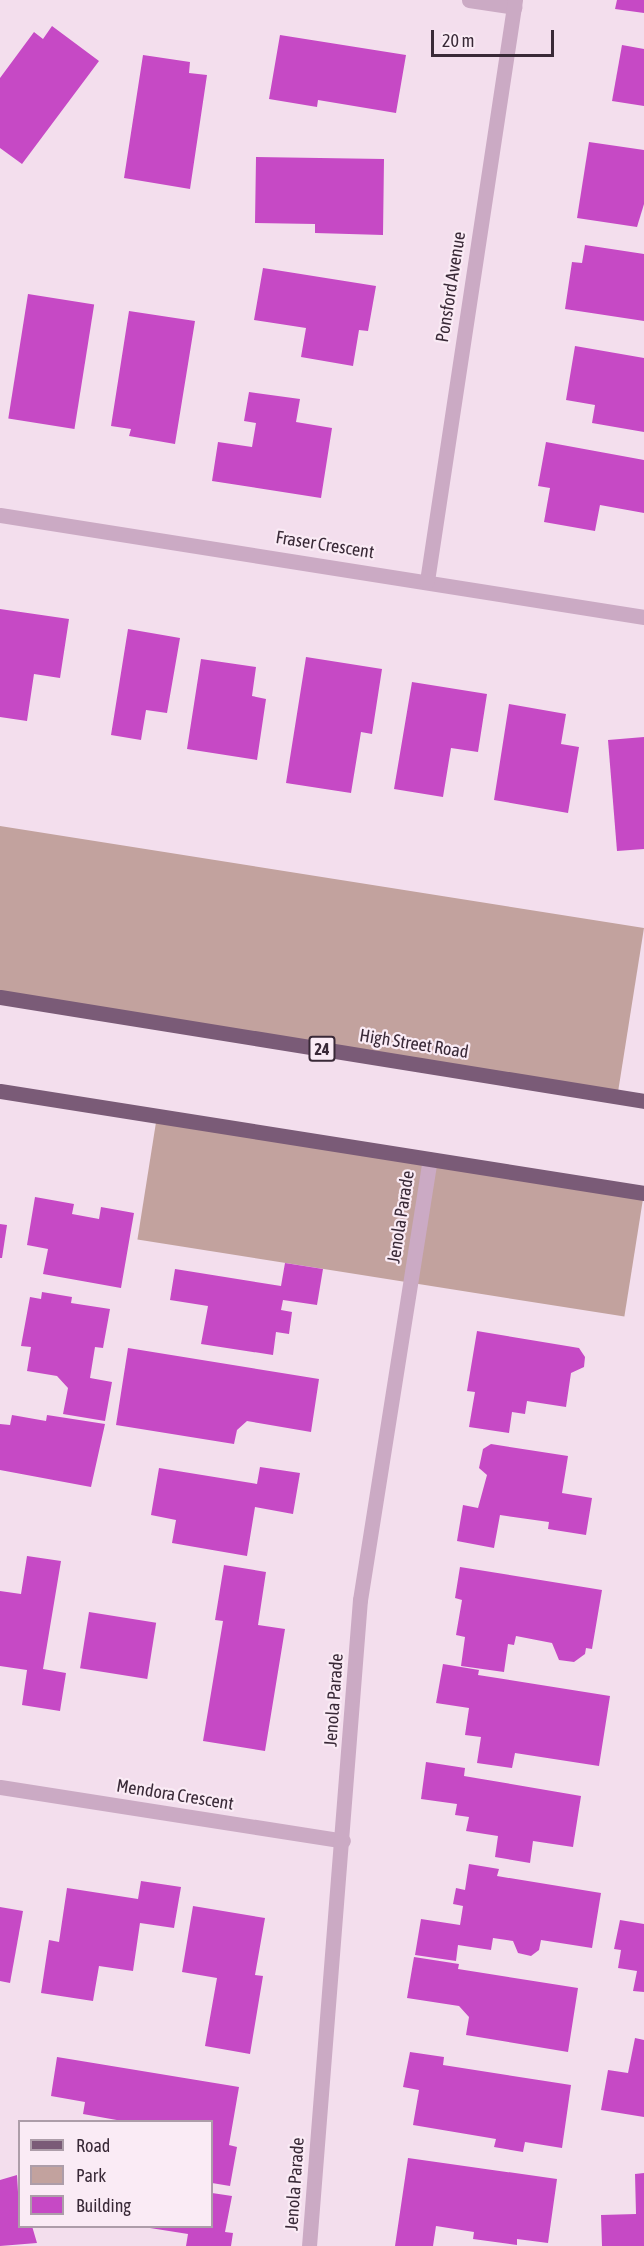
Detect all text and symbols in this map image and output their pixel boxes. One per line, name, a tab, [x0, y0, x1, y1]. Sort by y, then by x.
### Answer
scale bar	[434, 18, 557, 56]
text: 20 m	[442, 30, 474, 51]
street label: Ponsford Avenue	[432, 230, 470, 344]
street label: Fraser Crescent	[274, 527, 376, 563]
street label: High Street Road	[358, 1025, 470, 1063]
road number: 24	[307, 1036, 337, 1062]
street label: Jenola Parade	[383, 1169, 419, 1265]
street label: Jenola Parade	[320, 1653, 348, 1747]
street label: Mendora Crescent	[115, 1775, 235, 1815]
legend	[18, 2120, 213, 2228]
text: Road	[76, 2135, 110, 2156]
street label: Jenola Parade	[281, 2137, 309, 2231]
text: Park	[76, 2165, 106, 2186]
text: Building	[76, 2195, 131, 2216]

